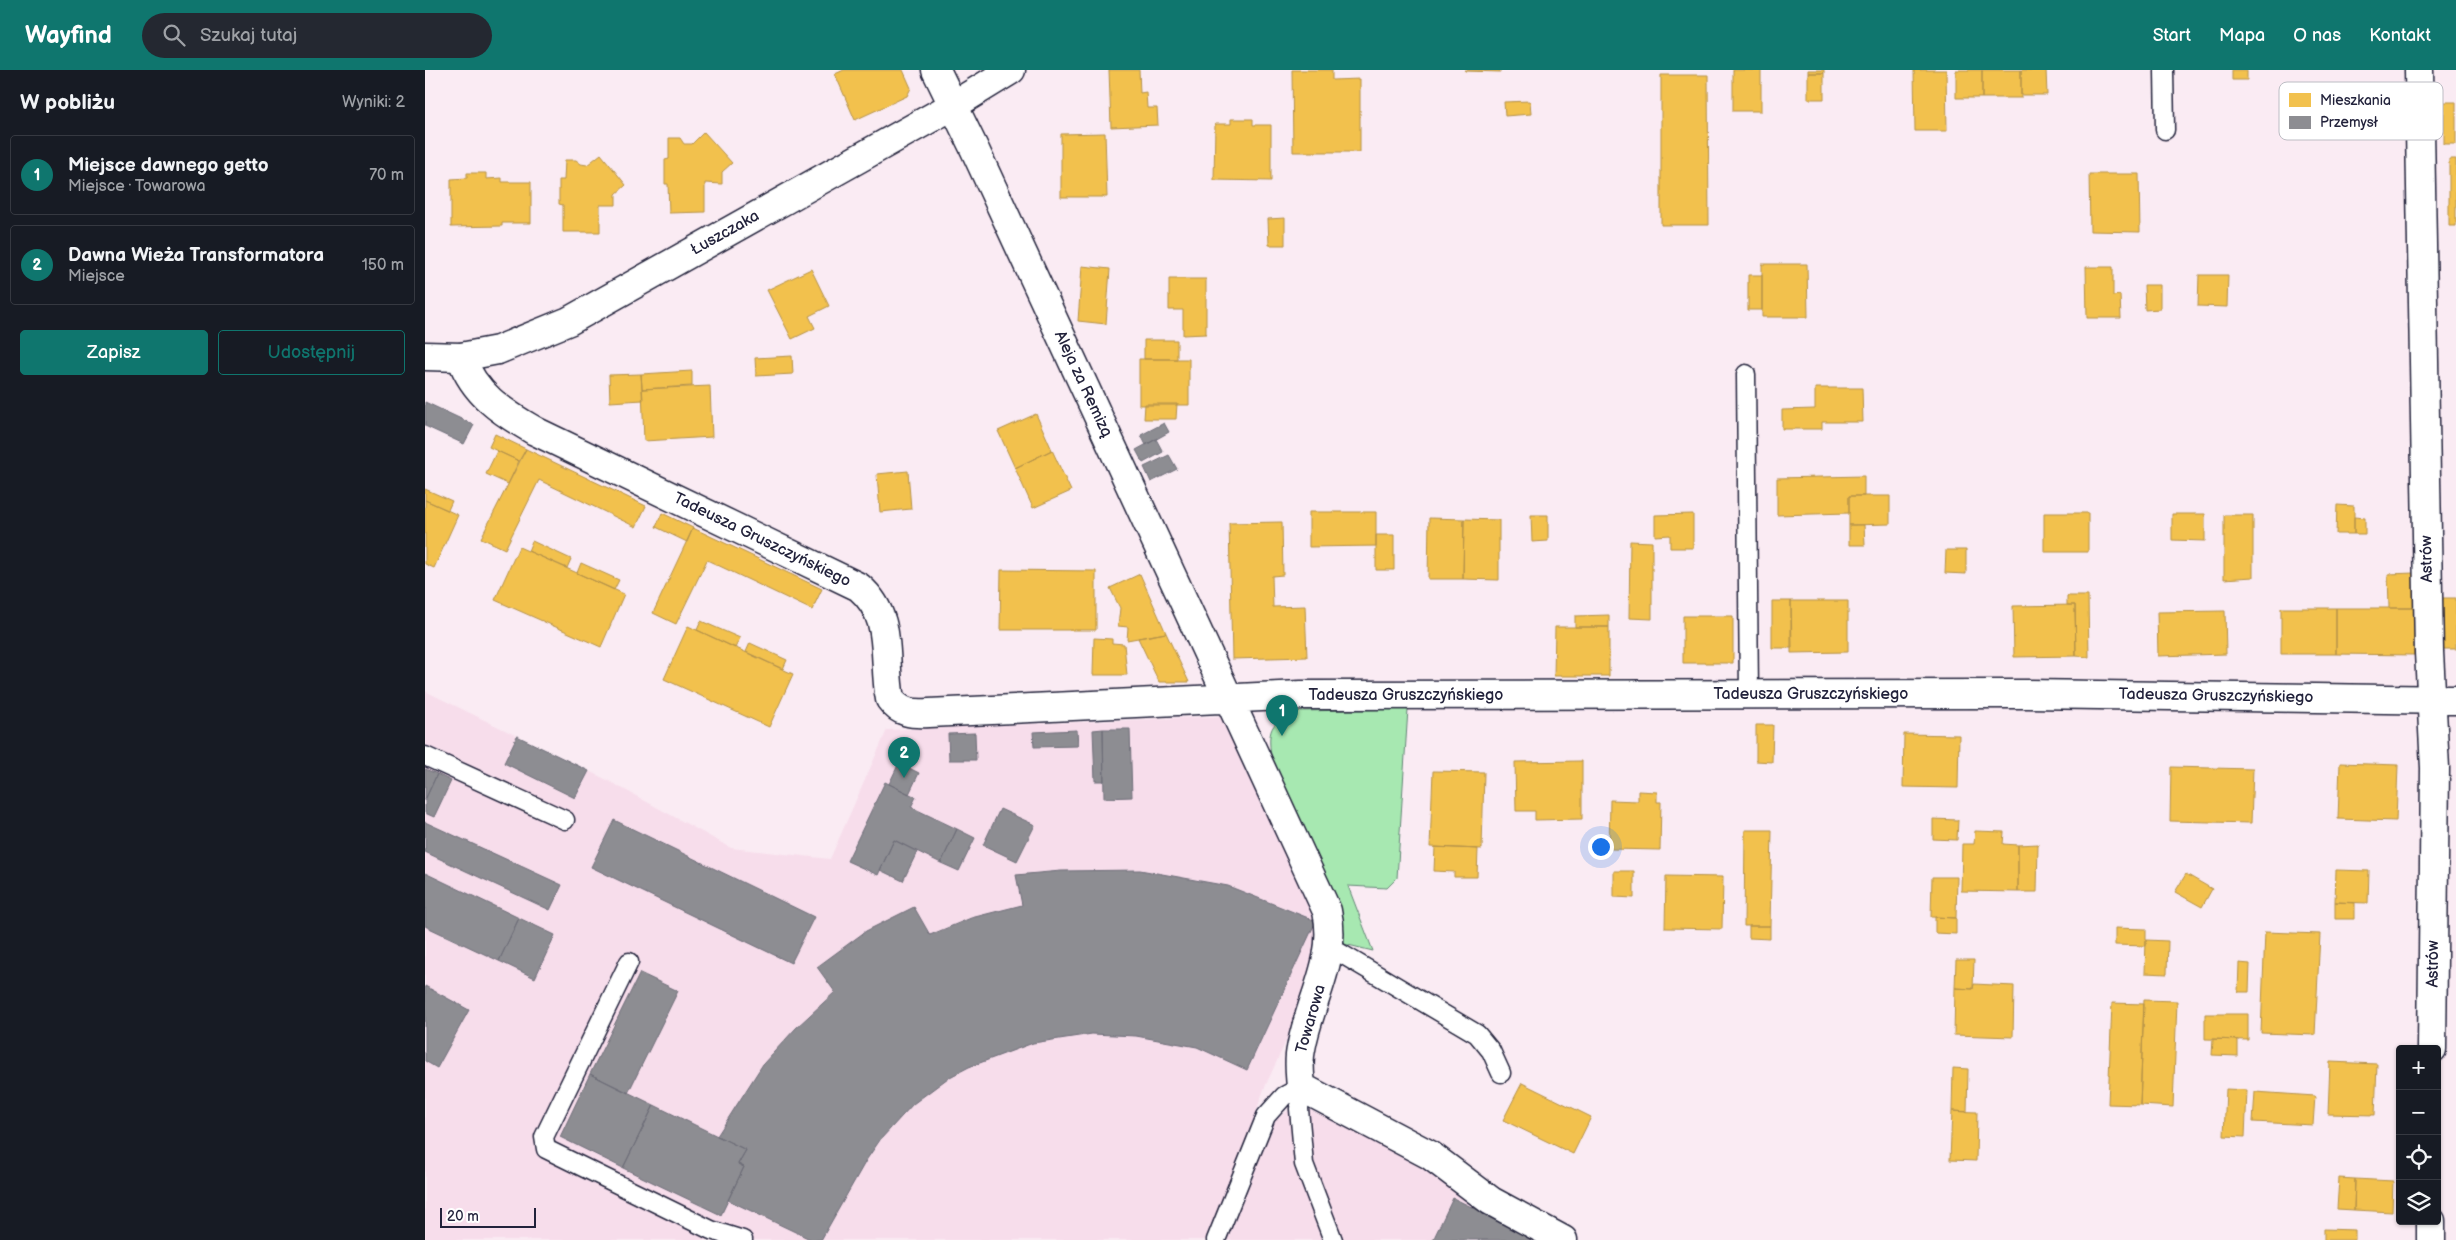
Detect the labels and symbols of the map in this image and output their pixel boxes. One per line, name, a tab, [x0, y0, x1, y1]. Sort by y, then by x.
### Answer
legend	[2279, 82, 2443, 140]
text: Mieszkania	[2320, 92, 2391, 109]
text: Przemysł	[2320, 114, 2379, 131]
street label: Łuszczaka	[687, 206, 763, 260]
street label: Aleja za Remizą	[1050, 328, 1116, 441]
street label: Tadeusza Gruszczyńskiego	[670, 489, 854, 591]
street label: Astrów	[2417, 535, 2437, 583]
street label: Tadeusza Gruszczyńskiego	[1714, 685, 1908, 704]
street label: Tadeusza Gruszczyńskiego	[2118, 685, 2314, 707]
street label: Tadeusza Gruszczyńskiego	[1309, 686, 1503, 705]
pin: 1	[1266, 695, 1298, 736]
pin: 2	[888, 737, 920, 778]
your location	[1588, 834, 1614, 860]
street label: Astrów	[2424, 940, 2443, 988]
street label: Towarowa	[1292, 982, 1330, 1056]
scale bar	[440, 1205, 536, 1228]

